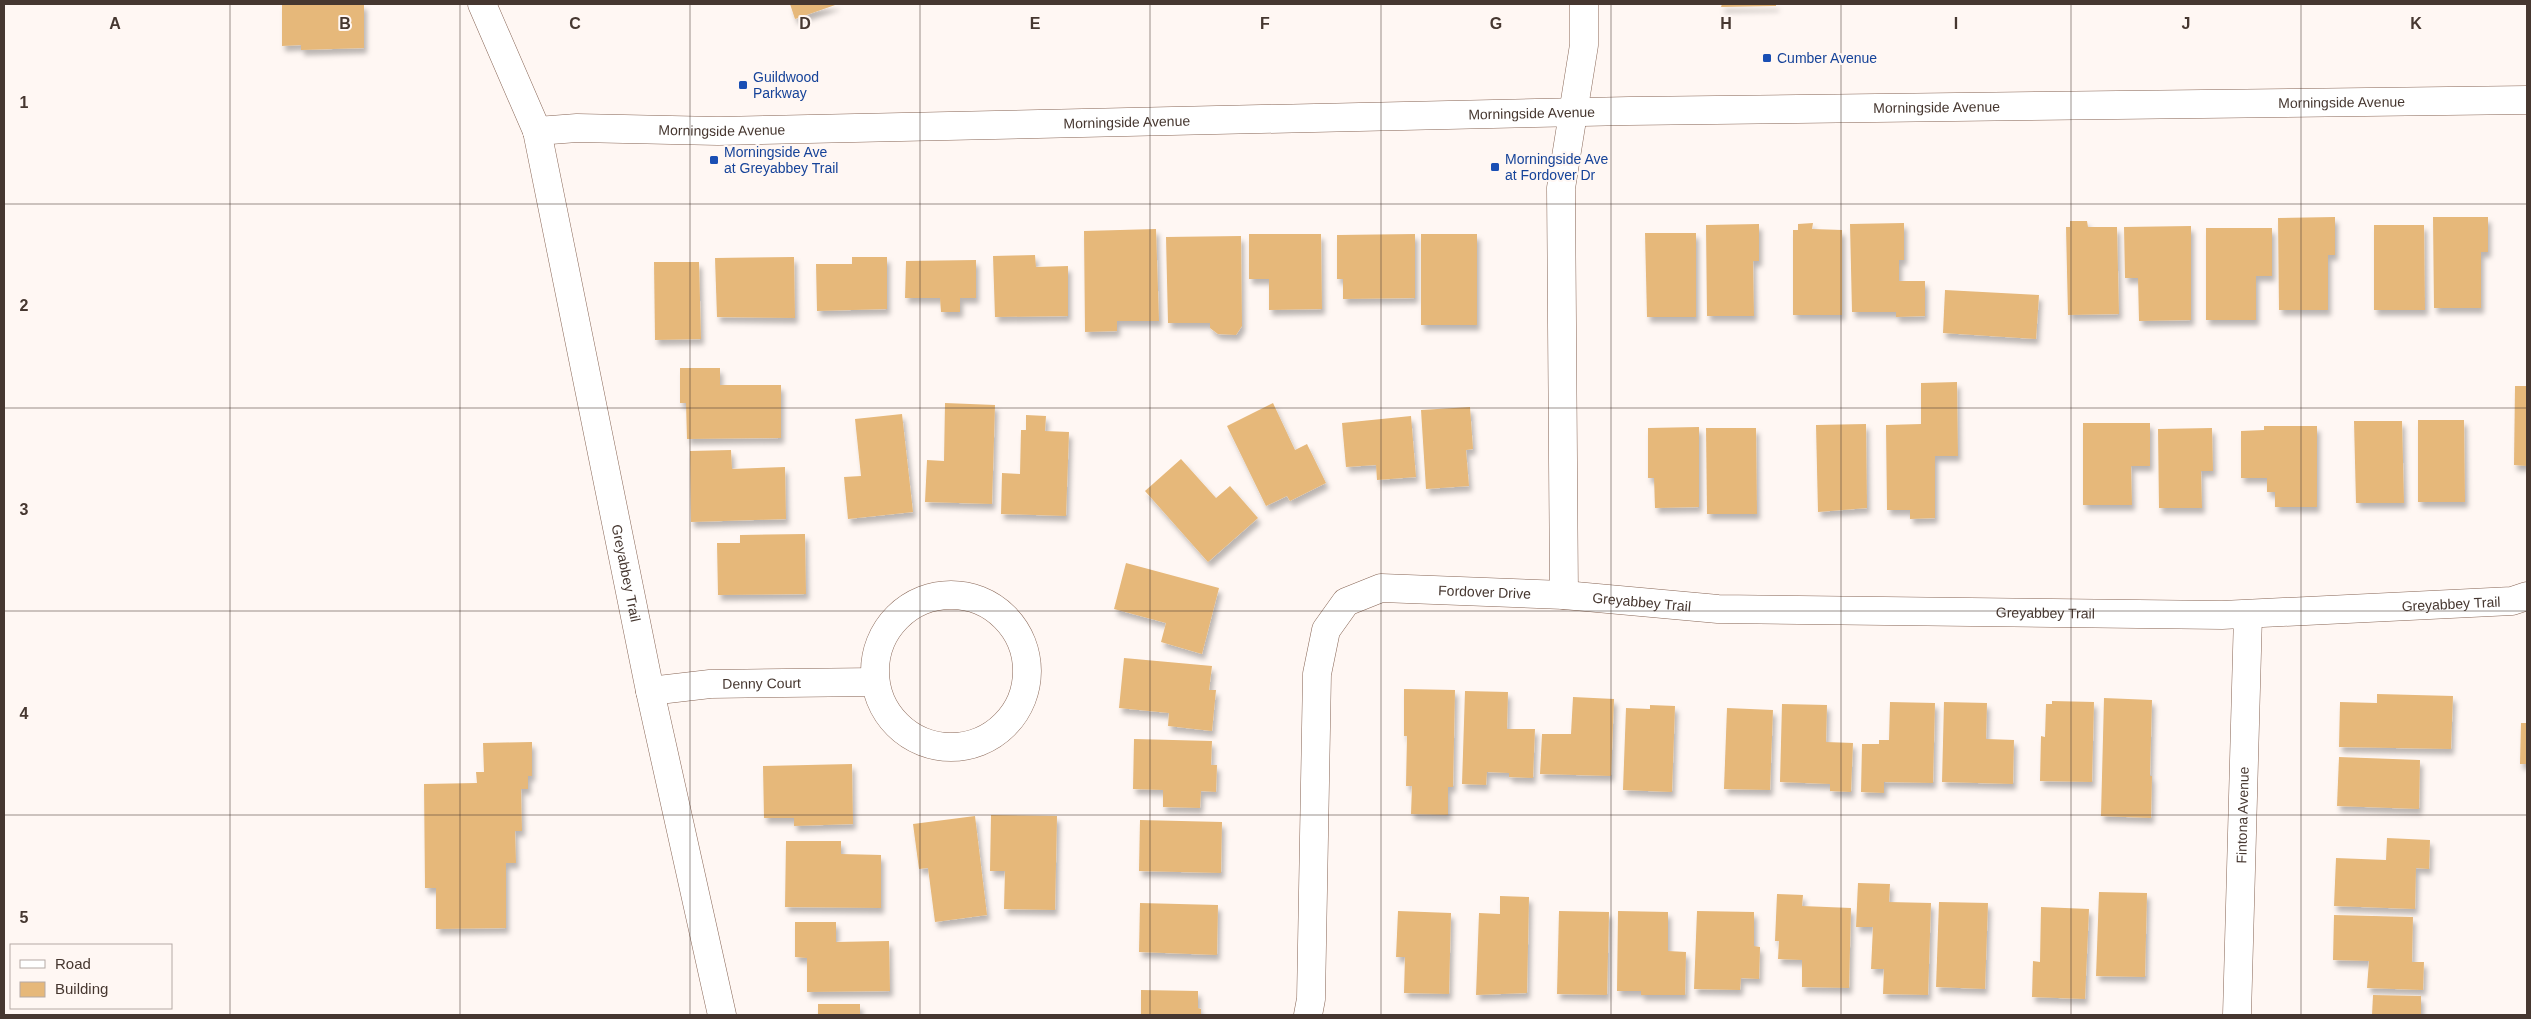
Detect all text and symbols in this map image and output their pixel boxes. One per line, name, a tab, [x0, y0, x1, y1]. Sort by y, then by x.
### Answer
text: A	[109, 15, 121, 32]
text: B	[339, 15, 351, 32]
text: C	[569, 15, 581, 32]
text: D	[799, 15, 811, 32]
text: E	[1030, 15, 1041, 32]
text: F	[1260, 15, 1270, 32]
text: G	[1490, 15, 1502, 32]
text: H	[1720, 15, 1732, 32]
text: I	[1954, 15, 1958, 32]
text: J	[2182, 15, 2190, 32]
text: K	[2410, 15, 2422, 32]
place label: Cumber Avenue	[1777, 50, 1877, 66]
marker: Cumber Avenue	[1761, 52, 1773, 64]
place label: Guildwood Parkway	[753, 69, 819, 101]
marker: Guildwood Parkway	[737, 79, 749, 91]
street label: Morningside Avenue	[2278, 93, 2405, 111]
text: 1	[20, 94, 29, 111]
street label: Morningside Avenue	[1873, 98, 2000, 116]
street label: Morningside Avenue	[1468, 104, 1595, 123]
street label: Morningside Avenue	[1063, 113, 1191, 131]
street label: Morningside Avenue	[658, 122, 786, 139]
place label: Morningside Ave at Greyabbey Trail	[724, 144, 838, 176]
place label: Morningside Ave at Fordover Dr	[1505, 151, 1608, 183]
marker: Morningside Ave at Greyabbey Trail	[708, 154, 720, 166]
marker: Morningside Ave at Fordover Dr	[1489, 161, 1501, 173]
text: 2	[20, 297, 29, 314]
text: 3	[20, 501, 29, 518]
street label: Greyabbey Trail	[609, 523, 644, 623]
street label: Fordover Drive	[1438, 582, 1531, 602]
street label: Greyabbey Trail	[1592, 590, 1692, 615]
street label: Greyabbey Trail	[2401, 594, 2501, 614]
street label: Greyabbey Trail	[1996, 604, 2095, 621]
street label: Denny Court	[722, 675, 801, 692]
text: 4	[20, 705, 29, 722]
street label: Fintona Avenue	[2233, 766, 2252, 864]
text: 5	[20, 909, 29, 926]
legend	[10, 944, 172, 1009]
text: Road	[55, 955, 91, 972]
text: Building	[55, 980, 108, 997]

